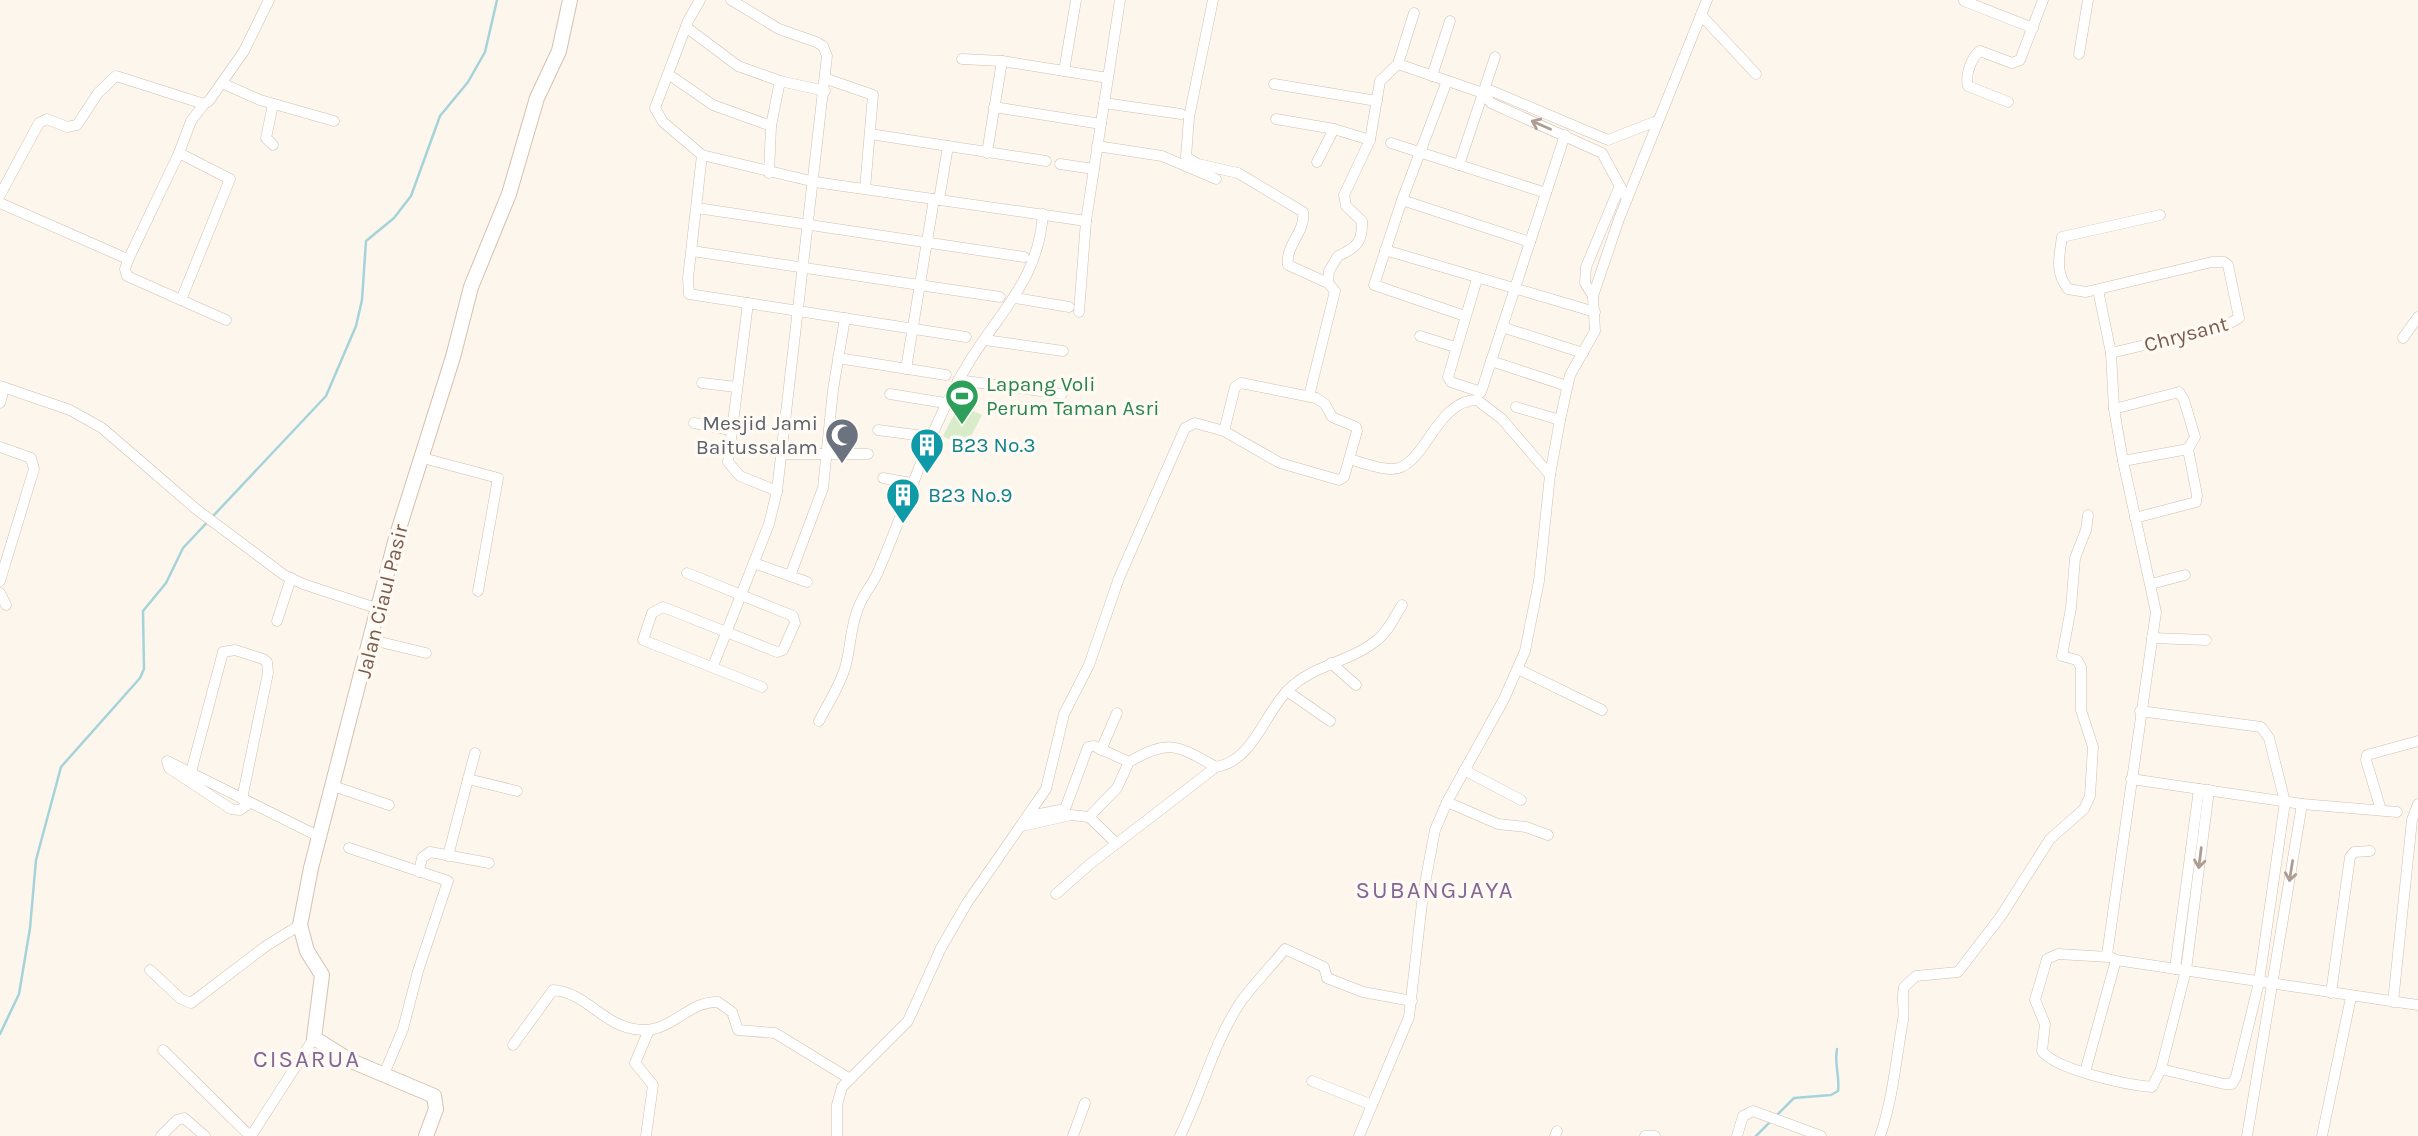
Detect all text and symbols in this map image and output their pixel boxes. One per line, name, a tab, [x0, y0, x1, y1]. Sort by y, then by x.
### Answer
one-way arrow	[1531, 118, 1552, 131]
street label: Chrysant	[2141, 311, 2231, 357]
place label: Lapang Voli Perum Taman Asri	[986, 372, 1159, 420]
sports icon: Lapang Voli Perum Taman Asri	[943, 377, 981, 426]
place label: Mesjid Jami Baitussalam	[696, 411, 818, 459]
mosque icon: Mesjid Jami Baitussalam	[823, 416, 861, 465]
building icon: B23 No.3	[908, 426, 946, 475]
place label: B23 No.3	[951, 433, 1036, 457]
building icon: B23 No.9	[884, 476, 922, 525]
place label: B23 No.9	[928, 483, 1012, 507]
street label: Jalan Ciaul Pasir	[351, 521, 413, 680]
one-way arrow	[2194, 846, 2207, 869]
one-way arrow	[2285, 859, 2298, 882]
district label: SUBANGJAYA	[1356, 876, 1514, 904]
district label: CISARUA	[253, 1045, 361, 1073]

